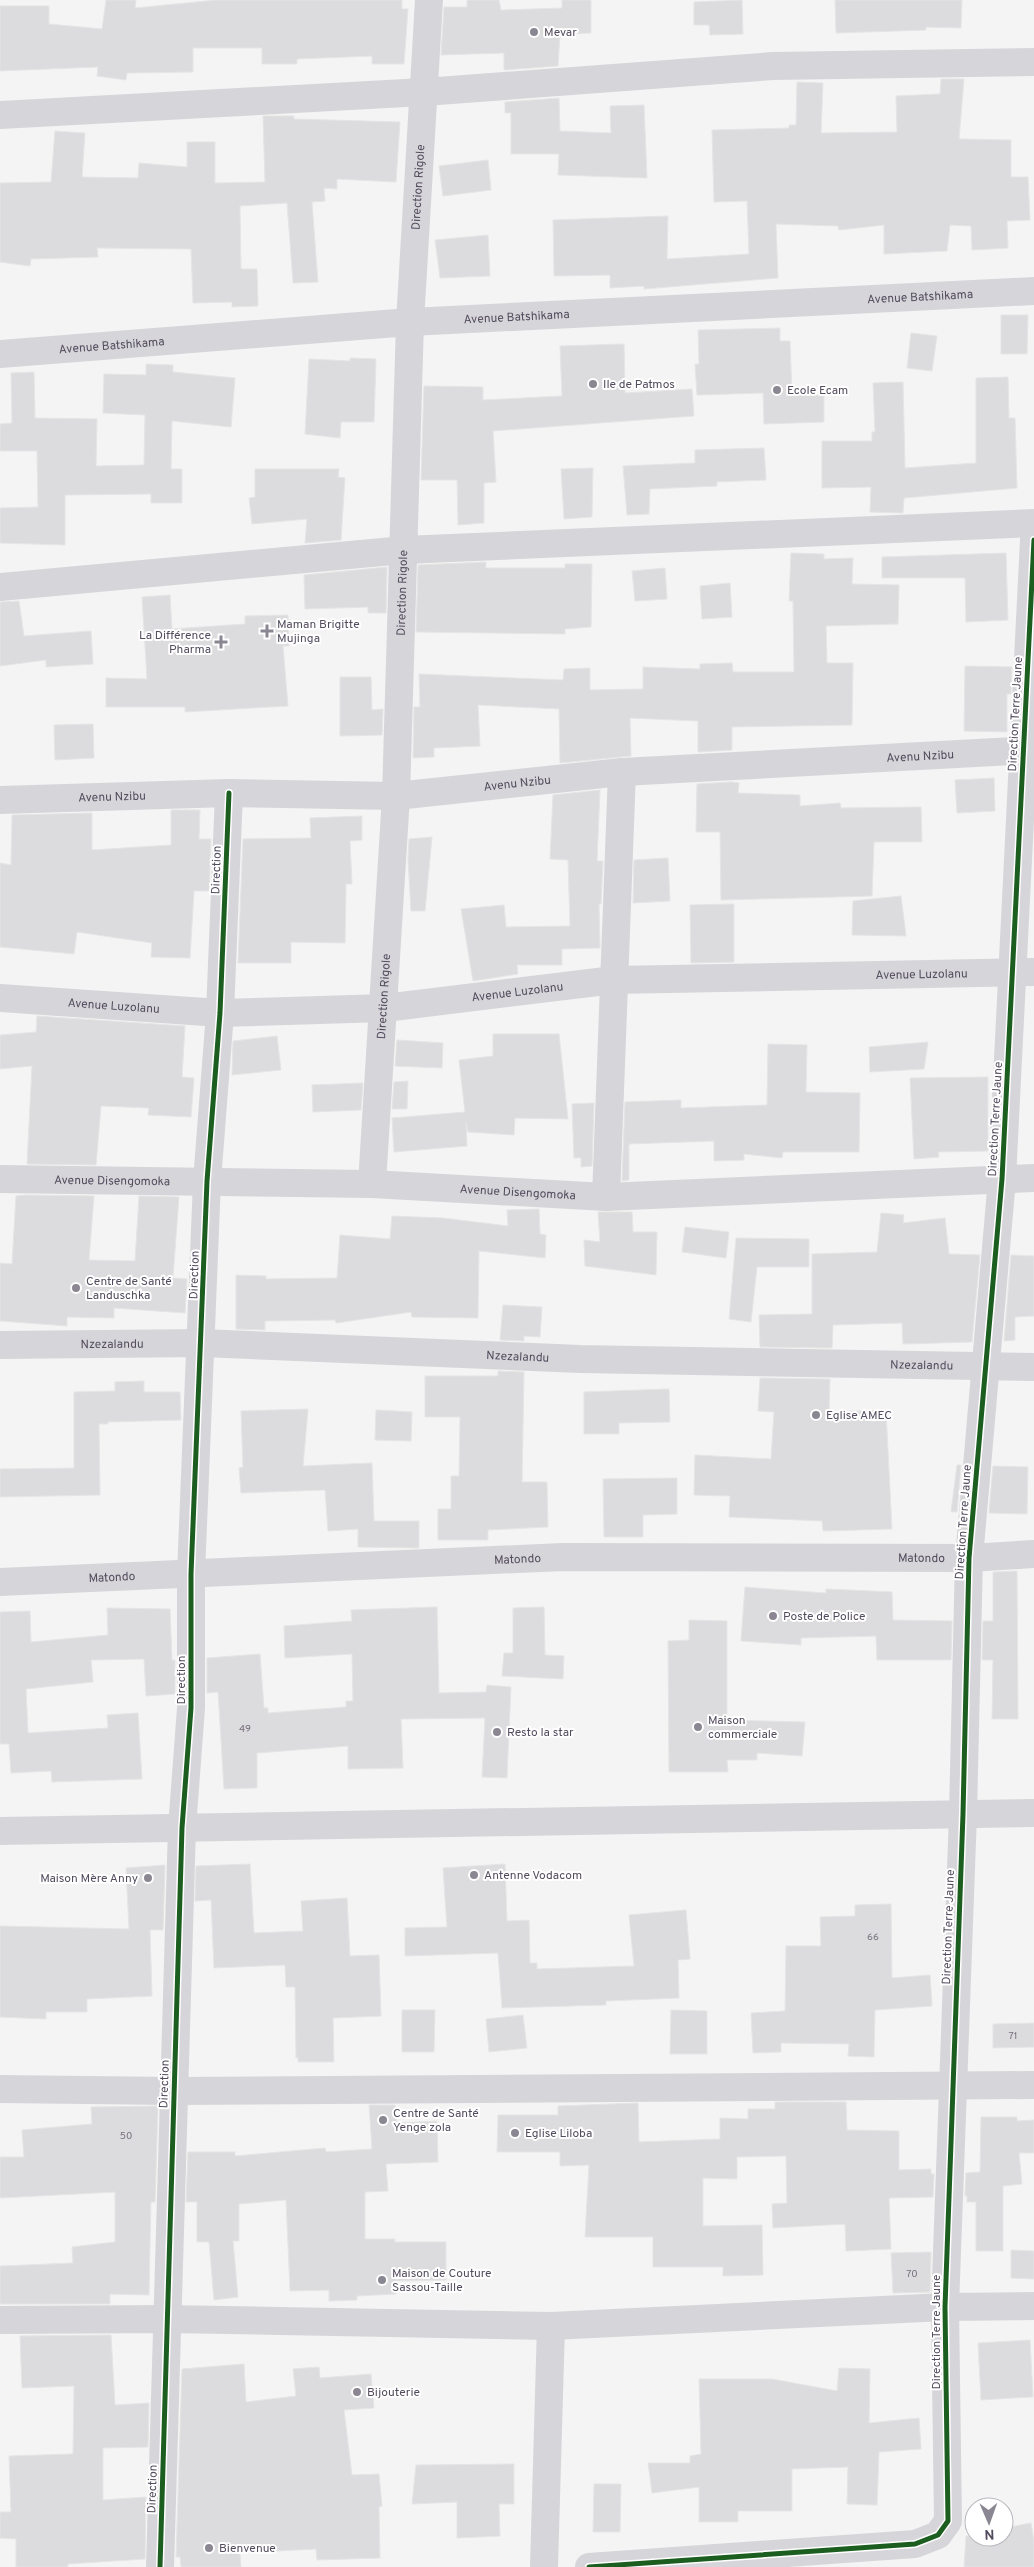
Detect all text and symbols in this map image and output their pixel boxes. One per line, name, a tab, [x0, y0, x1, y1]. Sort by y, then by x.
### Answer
place label: Mevar	[544, 25, 577, 41]
marker: Mevar	[528, 26, 540, 38]
street label: Direction Rigole	[408, 144, 429, 231]
street label: Avenue Batshikama	[867, 287, 974, 308]
street label: Avenue Batshikama	[463, 307, 570, 328]
street label: Avenue Batshikama	[58, 334, 165, 358]
place label: Ile de Patmos	[603, 377, 675, 393]
marker: Ile de Patmos	[587, 378, 599, 390]
place label: Ecole Ecam	[787, 383, 848, 399]
marker: Ecole Ecam	[771, 384, 783, 396]
street label: Direction Rigole	[394, 550, 412, 636]
place label: Maman Brigitte Mujinga	[277, 617, 360, 647]
marker: Maman Brigitte Mujinga	[261, 625, 273, 637]
place label: La Différence Pharma	[139, 628, 211, 658]
marker: La Différence Pharma	[215, 636, 227, 648]
street label: Direction Terre Jaune	[1005, 656, 1027, 772]
street label: Avenu Nzibu	[886, 747, 954, 767]
street label: Avenu Nzibu	[483, 773, 552, 796]
street label: Avenu Nzibu	[78, 789, 146, 807]
street label: Direction	[208, 845, 226, 895]
street label: Direction Rigole	[374, 953, 395, 1040]
street label: Avenue Luzolanu	[875, 966, 968, 984]
street label: Avenue Luzolanu	[471, 979, 564, 1006]
street label: Avenue Luzolanu	[67, 996, 160, 1018]
street label: Direction Terre Jaune	[985, 1061, 1007, 1177]
street label: Avenue Disengomoka	[54, 1173, 170, 1190]
street label: Avenue Disengomoka	[459, 1182, 576, 1204]
street label: Direction	[186, 1250, 204, 1300]
place label: Centre de Santé Landuschka	[86, 1274, 172, 1304]
marker: Centre de Santé Landuschka	[70, 1282, 82, 1294]
street label: Nzezalandu	[80, 1337, 144, 1353]
street label: Nzezalandu	[486, 1348, 550, 1367]
street label: Nzezalandu	[890, 1357, 953, 1375]
place label: Eglise AMEC	[826, 1408, 892, 1424]
marker: Eglise AMEC	[810, 1409, 822, 1421]
street label: Direction Terre Jaune	[952, 1464, 976, 1580]
street label: Matondo	[494, 1551, 542, 1569]
street label: Matondo	[898, 1551, 945, 1567]
street label: Matondo	[88, 1569, 136, 1587]
place label: Poste de Police	[783, 1609, 865, 1625]
marker: Poste de Police	[767, 1610, 779, 1622]
street label: Direction	[174, 1656, 190, 1704]
place label: Maison commerciale	[708, 1713, 777, 1743]
marker: Maison commerciale	[692, 1721, 704, 1733]
house number: 49	[239, 1723, 251, 1736]
place label: Resto la star	[507, 1725, 574, 1741]
marker: Resto la star	[491, 1726, 503, 1738]
place label: Antenne Vodacom	[484, 1868, 582, 1884]
marker: Antenne Vodacom	[468, 1869, 480, 1881]
street label: Direction Terre Jaune	[939, 1869, 959, 1985]
place label: Maison Mère Anny	[40, 1871, 138, 1887]
marker: Maison Mère Anny	[142, 1872, 154, 1884]
house number: 66	[867, 1931, 879, 1944]
house number: 71	[1008, 2030, 1018, 2043]
street label: Direction	[156, 2059, 174, 2109]
place label: Centre de Santé Yenge zola	[393, 2106, 479, 2136]
marker: Centre de Santé Yenge zola	[377, 2114, 389, 2126]
place label: Eglise Liloba	[525, 2126, 592, 2142]
marker: Eglise Liloba	[509, 2127, 521, 2139]
house number: 50	[120, 2130, 132, 2143]
place label: Maison de Couture Sassou-Taille	[392, 2266, 492, 2296]
house number: 70	[906, 2268, 918, 2281]
marker: Maison de Couture Sassou-Taille	[376, 2274, 388, 2286]
street label: Direction Terre Jaune	[929, 2274, 945, 2390]
place label: Bijouterie	[367, 2385, 420, 2401]
marker: Bijouterie	[351, 2386, 363, 2398]
street label: Direction	[144, 2464, 162, 2514]
north arrow	[964, 2497, 1014, 2547]
text: N	[984, 2525, 995, 2542]
place label: Bienvenue	[219, 2541, 276, 2557]
marker: Bienvenue	[203, 2542, 215, 2554]

